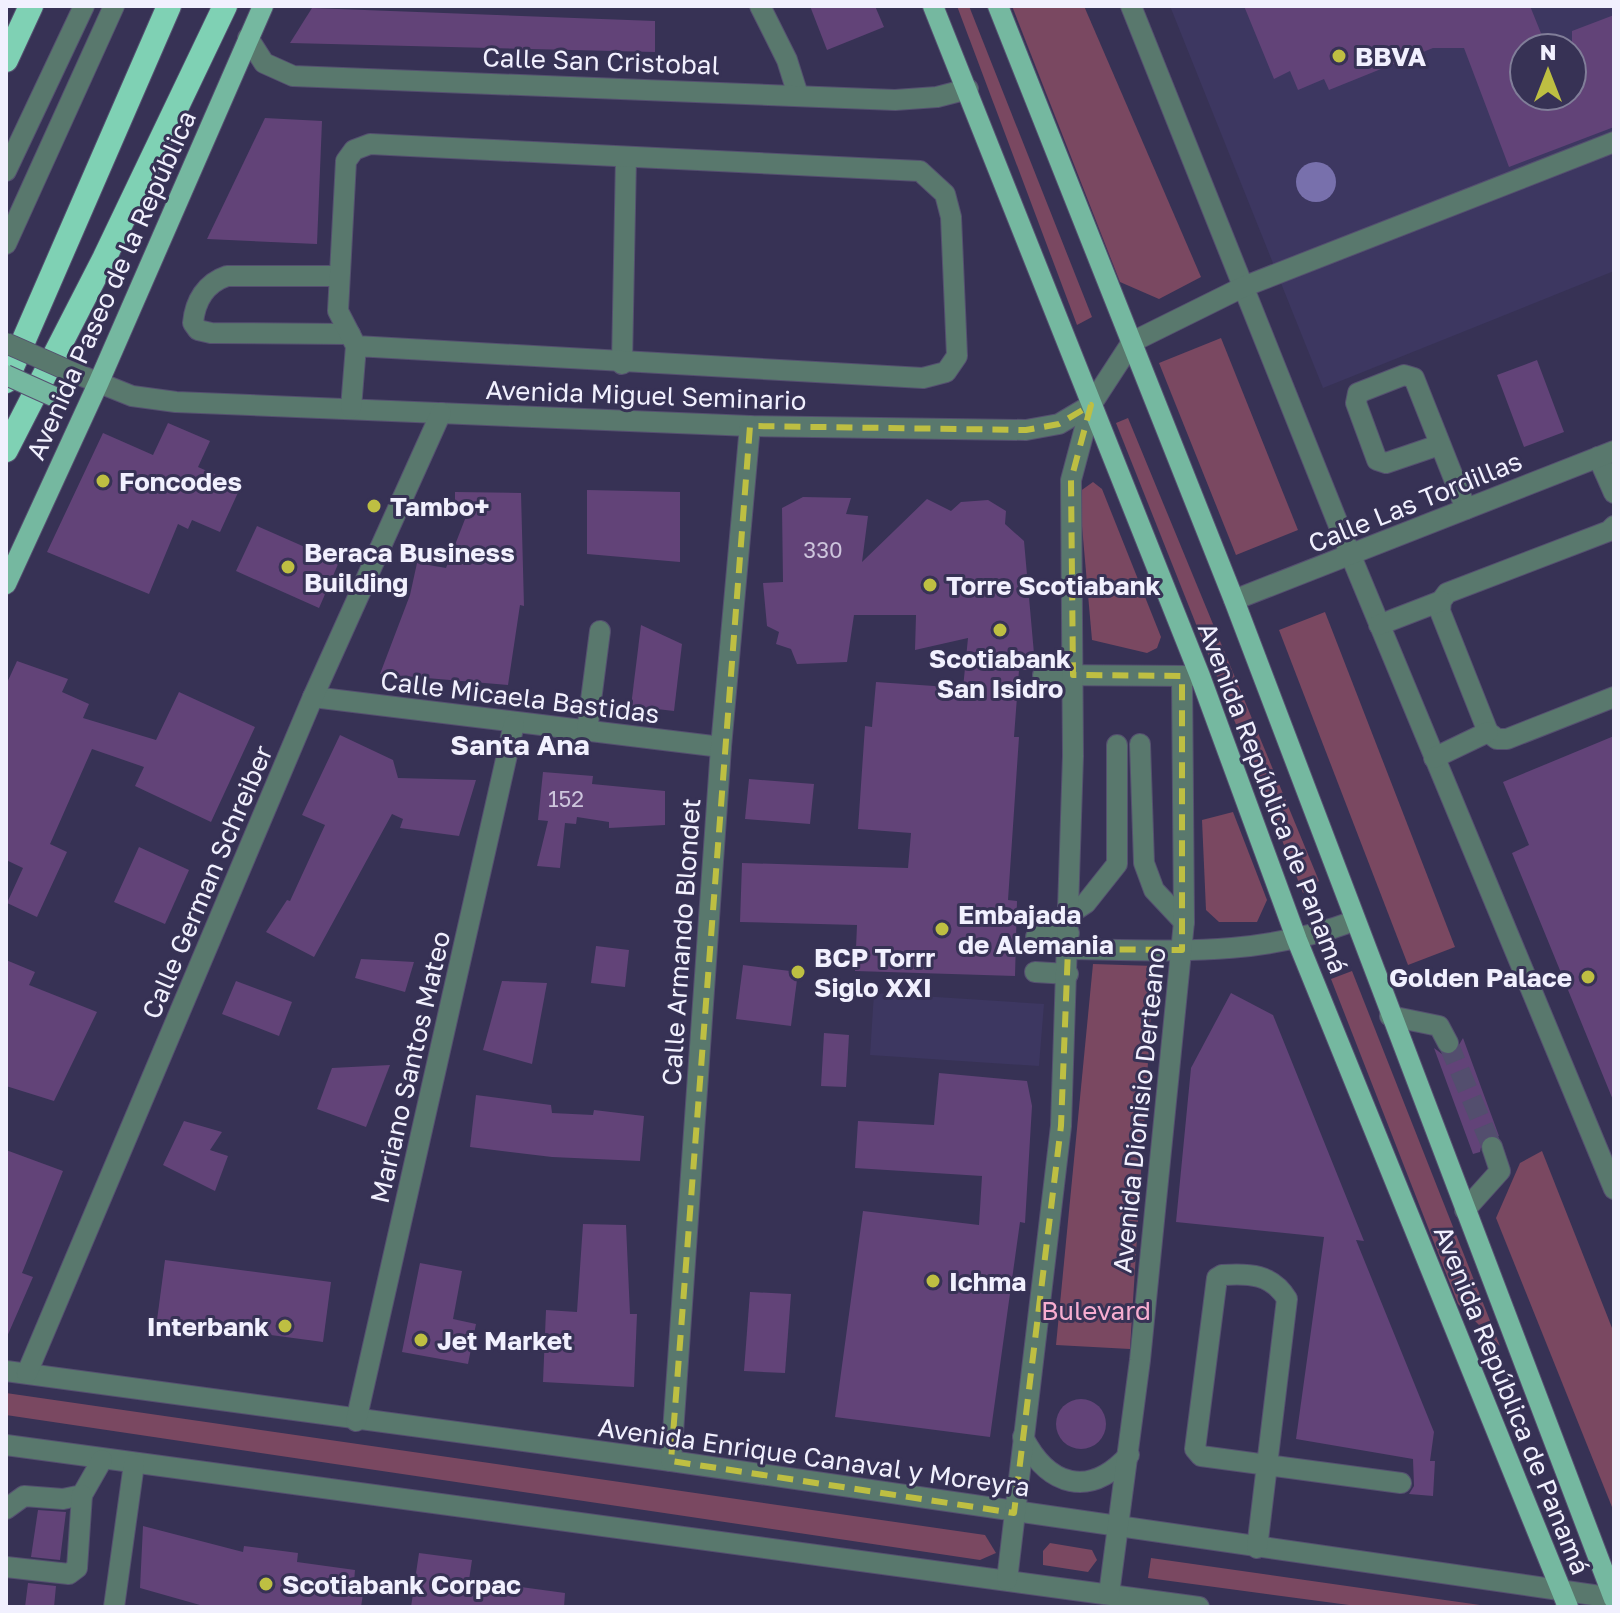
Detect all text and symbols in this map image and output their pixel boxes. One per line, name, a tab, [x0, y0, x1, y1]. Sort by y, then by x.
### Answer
north arrow	[1508, 32, 1588, 112]
text: N	[1540, 38, 1556, 65]
street label: Calle San Cristobal	[482, 41, 720, 81]
place label: BBVA	[1355, 41, 1427, 72]
marker: BBVA	[1330, 47, 1348, 65]
street label: Avenida Paseo de la República	[20, 106, 202, 464]
street label: Avenida Miguel Seminario	[485, 374, 807, 416]
street label: Calle Las Tordillas	[1304, 445, 1526, 559]
place label: Foncodes	[119, 466, 242, 497]
marker: Foncodes	[94, 472, 112, 490]
place label: Tambo+	[390, 491, 489, 522]
marker: Tambo+	[365, 497, 383, 515]
house number: 330	[803, 536, 843, 563]
place label: Beraca Business Building	[304, 537, 515, 598]
marker: Beraca Business Building	[279, 558, 297, 576]
place label: Torre Scotiabank	[946, 570, 1160, 601]
marker: Torre Scotiabank	[921, 576, 939, 594]
street label: Avenida República de Panamá	[1192, 618, 1354, 978]
marker: Scotiabank San Isidro	[991, 621, 1009, 639]
place label: Scotiabank San Isidro	[929, 643, 1071, 704]
street label: Calle Micaela Bastidas	[379, 665, 661, 729]
district label: Santa Ana	[450, 728, 590, 761]
street label: Calle German Schreiber	[135, 741, 279, 1023]
house number: 152	[548, 785, 584, 812]
street label: Calle Armando Blondet	[655, 797, 707, 1087]
place label: Embajada de Alemania	[958, 899, 1114, 960]
marker: Embajada de Alemania	[933, 920, 951, 938]
street label: Mariano Santos Mateo	[364, 928, 456, 1206]
place label: BCP Torrr Siglo XXI	[814, 942, 935, 1003]
street label: Avenida Dionisio Derteano	[1106, 946, 1172, 1274]
place label: Golden Palace	[1389, 962, 1572, 993]
marker: BCP Torrr Siglo XXI	[789, 963, 807, 981]
marker: Golden Palace	[1579, 968, 1597, 986]
street label: Avenida República de Panamá	[1428, 1221, 1596, 1579]
place label: Ichma	[949, 1266, 1026, 1297]
marker: Ichma	[924, 1272, 942, 1290]
park label: Bulevard	[1041, 1295, 1151, 1326]
place label: Interbank	[147, 1311, 269, 1342]
marker: Interbank	[276, 1317, 294, 1335]
place label: Jet Market	[437, 1325, 572, 1356]
marker: Jet Market	[412, 1331, 430, 1349]
street label: Avenida Enrique Canaval y Moreyra	[596, 1411, 1032, 1503]
place label: Scotiabank Corpac	[282, 1569, 521, 1600]
marker: Scotiabank Corpac	[257, 1575, 275, 1593]

